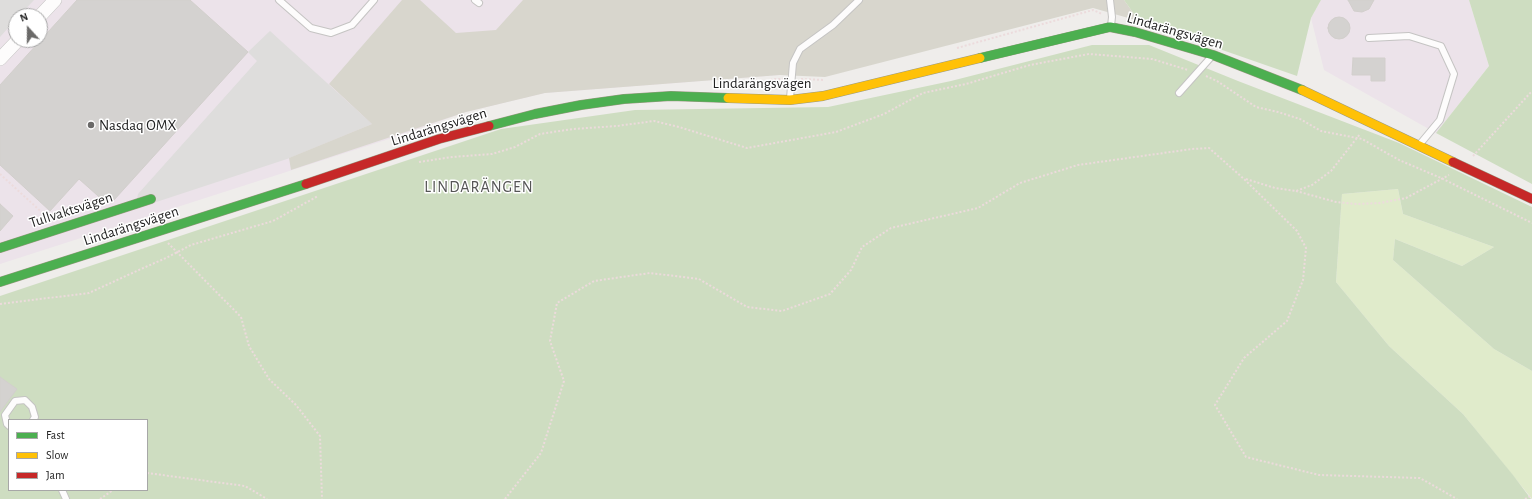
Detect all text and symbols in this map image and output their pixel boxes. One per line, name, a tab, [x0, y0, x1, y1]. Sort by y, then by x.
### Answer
north arrow	[8, 8, 48, 48]
street label: Lindarängsvägen	[1125, 9, 1225, 53]
text: N	[18, 11, 29, 24]
street label: Lindarängsvägen	[712, 74, 812, 92]
street label: Lindarängsvägen	[389, 104, 489, 150]
place label: Nasdaq OMX	[99, 116, 177, 134]
marker: Nasdaq OMX	[86, 120, 96, 130]
district label: LINDARÄNGEN	[424, 177, 534, 197]
street label: Tullvaktsvägen	[27, 188, 115, 232]
street label: Lindarängsvägen	[81, 202, 181, 250]
legend	[8, 419, 148, 491]
text: Fast	[46, 429, 65, 441]
text: Slow	[46, 449, 68, 461]
text: Jam	[46, 469, 65, 481]

